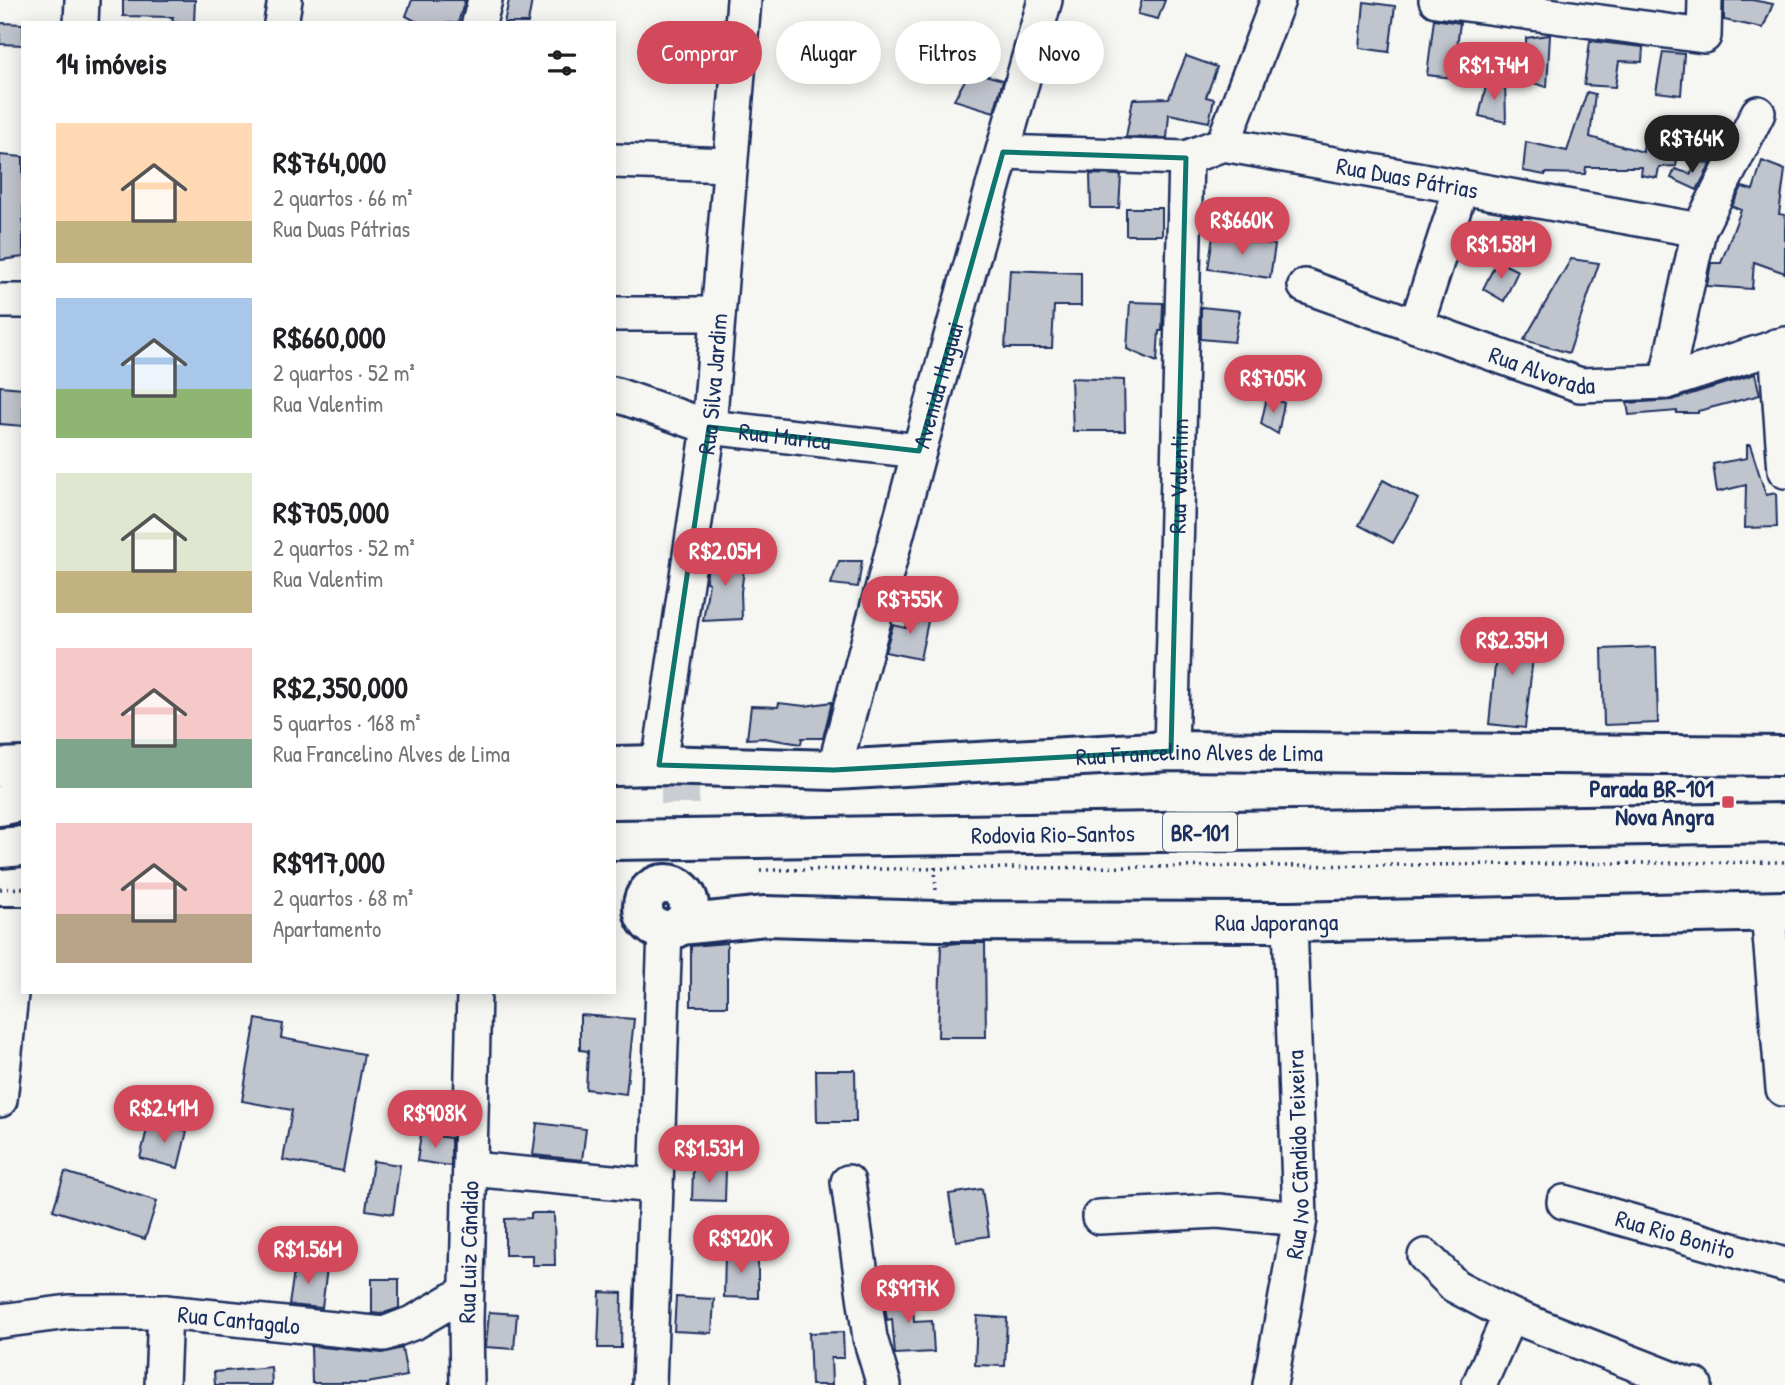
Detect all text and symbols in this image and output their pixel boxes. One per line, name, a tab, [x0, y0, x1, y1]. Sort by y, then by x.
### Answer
chip: Comprar	[637, 21, 762, 84]
chip: Alugar	[776, 21, 881, 84]
chip: Filtros	[895, 21, 1001, 84]
chip: Novo	[1015, 21, 1104, 84]
pin: R$1.74M	[1429, 42, 1559, 102]
text: 14 imóveis	[56, 43, 166, 83]
icon: filters	[543, 44, 581, 82]
text: R$1.74M	[1459, 49, 1529, 80]
pin: R$764K	[1635, 116, 1749, 175]
text: R$764K	[1660, 122, 1724, 153]
text: R$764,000	[273, 142, 386, 182]
street label: Rua Duas Pátrias	[1334, 149, 1481, 206]
icon: home	[112, 151, 196, 235]
text: 2 quartos · 66 m²	[273, 182, 413, 213]
pin: R$660K	[1185, 198, 1299, 257]
text: R$660K	[1211, 204, 1273, 235]
text: Rua Duas Pátrias	[273, 213, 410, 244]
pin: R$1.58M	[1436, 222, 1566, 281]
text: R$1.58M	[1467, 228, 1535, 259]
street label: Rua Silva Jardim	[689, 312, 734, 456]
text: R$660,000	[273, 317, 386, 357]
street label: Avenida Itaguai	[905, 318, 970, 452]
icon: home	[112, 326, 196, 410]
street label: Rua Alvorada	[1485, 338, 1595, 401]
pin: R$705K	[1216, 356, 1330, 415]
text: 2 quartos · 52 m²	[273, 357, 415, 388]
text: R$705K	[1240, 362, 1306, 393]
text: Rua Valentim	[273, 388, 383, 419]
street label: Rua Marica	[737, 415, 833, 457]
street label: Rua Valentim	[1161, 418, 1195, 534]
text: R$705,000	[273, 492, 389, 532]
icon: home	[112, 501, 196, 585]
pin: R$2.05M	[660, 528, 790, 588]
text: 2 quartos · 52 m²	[273, 532, 415, 563]
text: R$2.05M	[689, 535, 761, 566]
text: Rua Valentim	[273, 563, 383, 594]
pin: R$755K	[853, 576, 967, 636]
text: R$755K	[878, 583, 942, 614]
pin: R$2.35M	[1447, 618, 1577, 677]
text: R$2.35M	[1476, 624, 1548, 655]
text: R$2,350,000	[273, 667, 408, 707]
icon: home	[112, 676, 196, 760]
text: 5 quartos · 168 m²	[273, 707, 421, 738]
street label: Rua Francelino Alves de Lima	[1075, 735, 1323, 772]
text: Rua Francelino Alves de Lima	[273, 738, 510, 769]
place label: Parada BR-101 Nova Angra	[1589, 772, 1715, 833]
marker: Parada BR-101 Nova Angra	[1720, 794, 1736, 810]
road number: BR-101	[1163, 812, 1237, 852]
street label: Rodovia Rio-Santos	[971, 816, 1135, 851]
text: R$917,000	[273, 842, 385, 882]
icon: home	[112, 851, 196, 935]
text: 2 quartos · 68 m²	[273, 882, 413, 913]
street label: Rua Japoranga	[1215, 905, 1338, 938]
text: Apartamento	[273, 913, 381, 944]
street label: Rua Ivo Cãndido Teixeira	[1277, 1050, 1316, 1262]
pin: R$2.41M	[99, 1086, 229, 1145]
pin: R$908K	[378, 1090, 492, 1150]
text: R$2.41M	[130, 1092, 198, 1123]
text: R$908K	[404, 1097, 466, 1128]
pin: R$1.53M	[644, 1126, 774, 1185]
text: R$1.53M	[674, 1132, 744, 1163]
street label: Rua Luiz Cândido	[450, 1180, 485, 1324]
street label: Rua Rio Bonito	[1612, 1202, 1739, 1266]
pin: R$920K	[684, 1216, 798, 1275]
text: R$920K	[709, 1222, 773, 1253]
pin: R$1.56M	[243, 1226, 373, 1286]
text: R$1.56M	[274, 1233, 342, 1264]
pin: R$917K	[851, 1266, 965, 1325]
text: R$917K	[877, 1272, 939, 1303]
street label: Rua Cantagalo	[176, 1297, 302, 1342]

